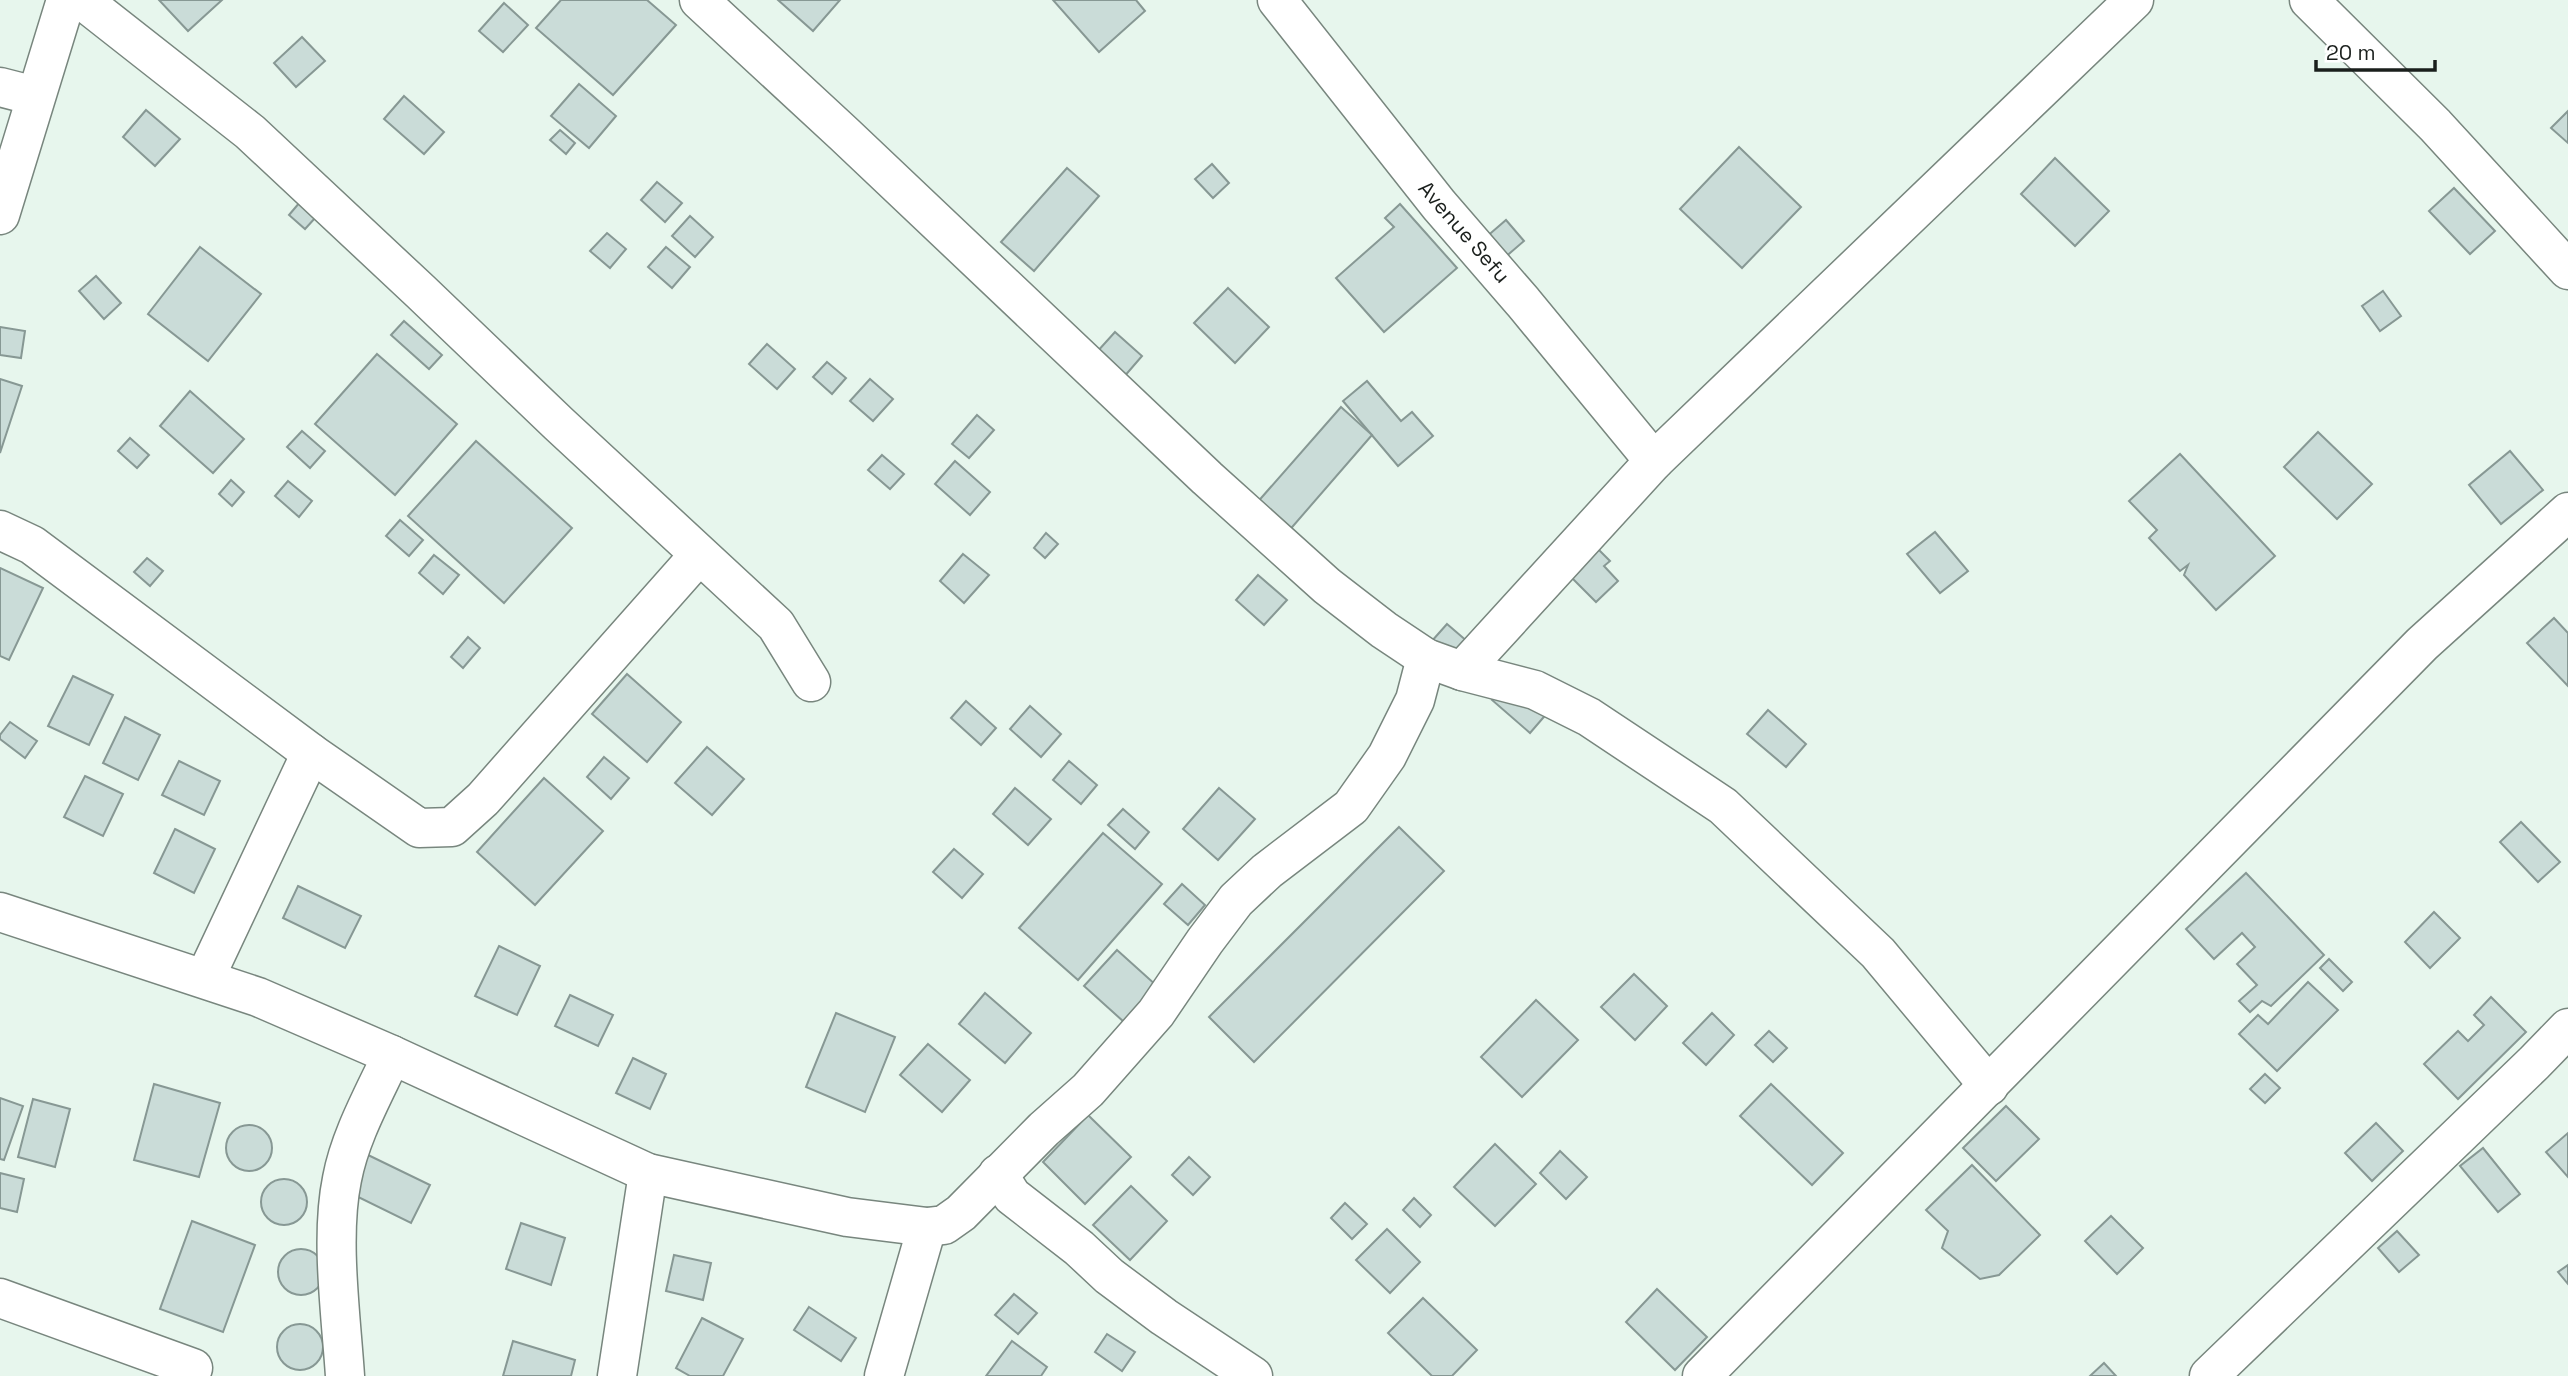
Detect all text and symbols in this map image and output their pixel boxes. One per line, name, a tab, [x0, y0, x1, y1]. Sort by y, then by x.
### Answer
scale bar	[2316, 28, 2435, 72]
text: 20 m	[2326, 39, 2376, 66]
street label: Avenue Sefu	[1413, 175, 1516, 288]

